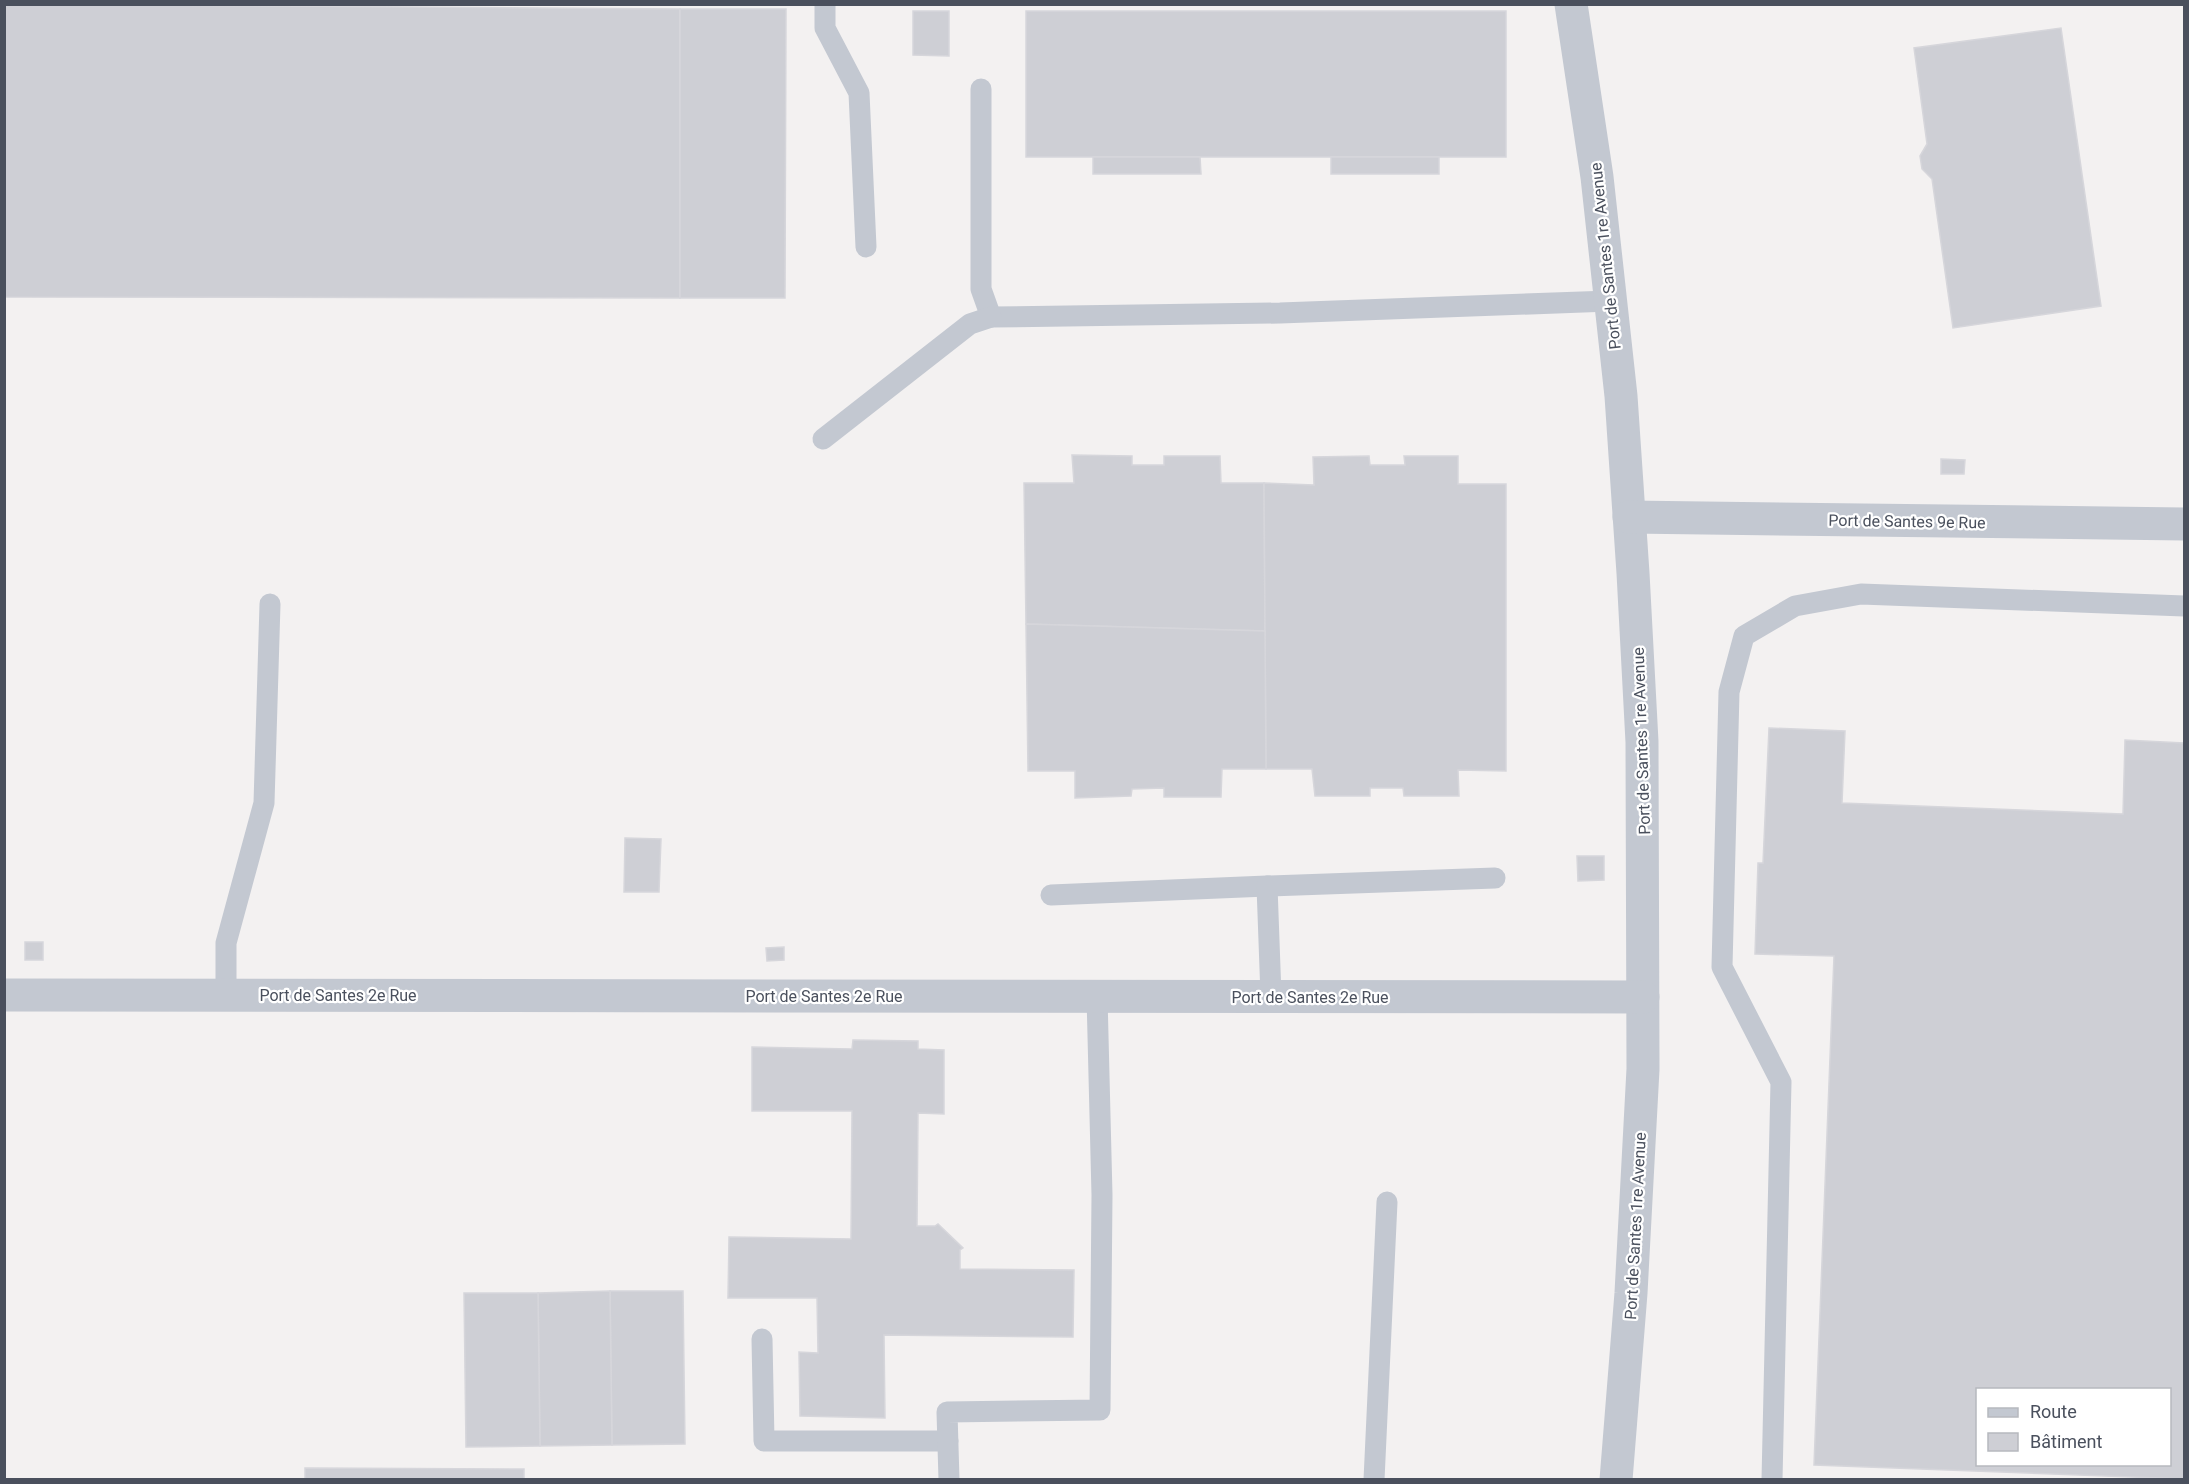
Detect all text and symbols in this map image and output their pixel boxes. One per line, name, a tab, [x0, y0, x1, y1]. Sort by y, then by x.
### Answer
street label: Port de Santes 1re Avenue	[1586, 162, 1625, 350]
street label: Port de Santes 9e Rue	[1828, 511, 1986, 532]
street label: Port de Santes 1re Avenue	[1629, 647, 1654, 835]
street label: Port de Santes 2e Rue	[259, 986, 417, 1005]
street label: Port de Santes 2e Rue	[745, 987, 903, 1006]
street label: Port de Santes 2e Rue	[1231, 988, 1389, 1007]
street label: Port de Santes 1re Avenue	[1621, 1132, 1650, 1320]
legend	[1976, 1388, 2171, 1466]
text: Route	[2030, 1401, 2077, 1422]
text: Bâtiment	[2030, 1431, 2103, 1452]

